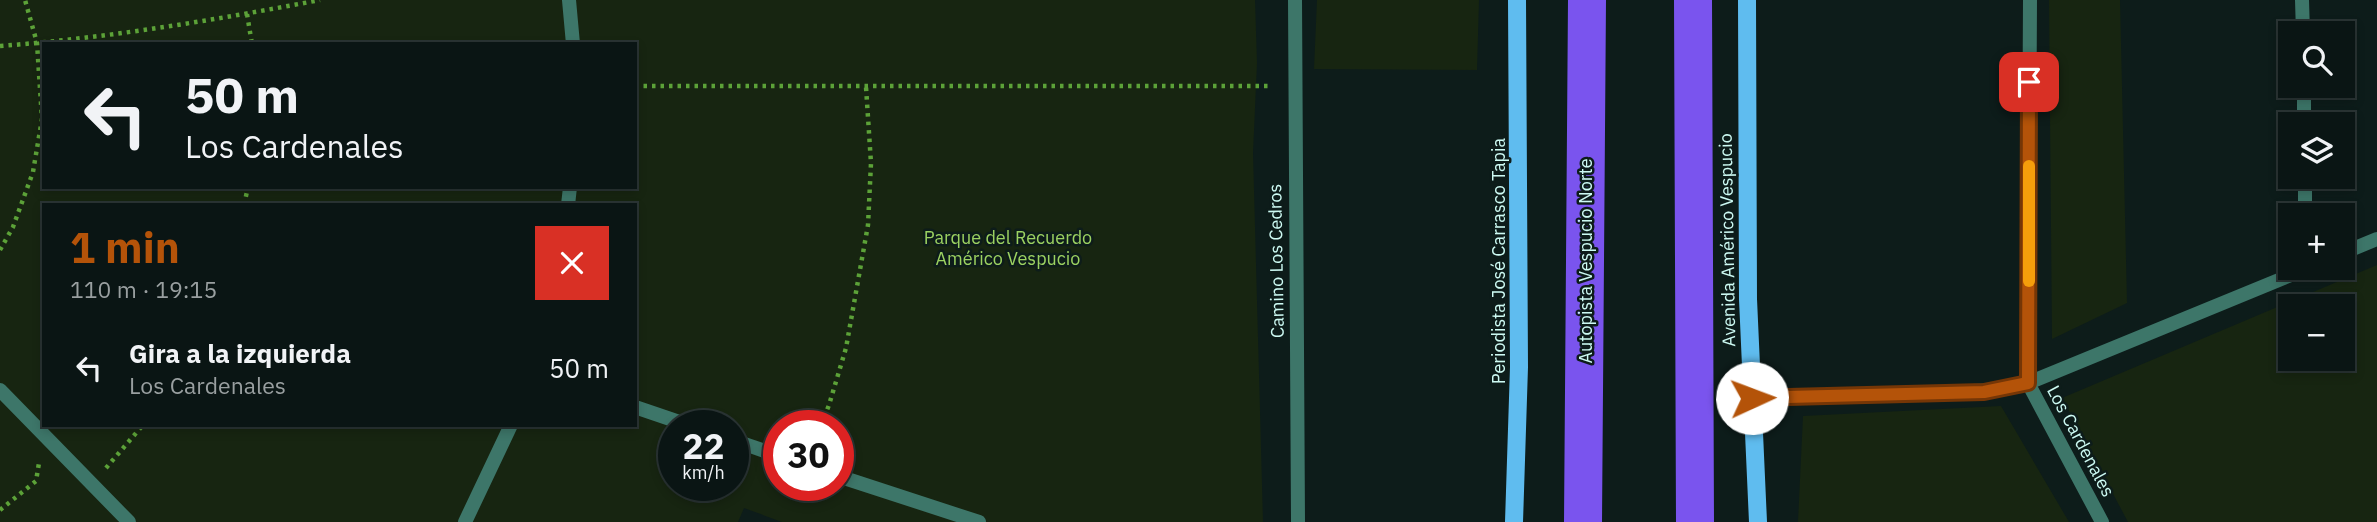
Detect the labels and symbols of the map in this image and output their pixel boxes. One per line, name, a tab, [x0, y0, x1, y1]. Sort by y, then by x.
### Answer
pin	[1999, 52, 2059, 112]
street label: Avenida Américo Vespucio	[1714, 133, 1740, 347]
street label: Periodista José Carrasco Tapia	[1487, 137, 1510, 384]
street label: Autopista Vespucio Norte	[1574, 158, 1597, 364]
street label: Camino Los Cedros	[1263, 184, 1289, 338]
park label: Parque del Recuerdo Américo Vespucio	[924, 226, 1092, 270]
position arrow	[1715, 361, 1789, 435]
street label: Los Cardenales	[2042, 381, 2120, 501]
speed limit sign: 30	[763, 410, 854, 501]

